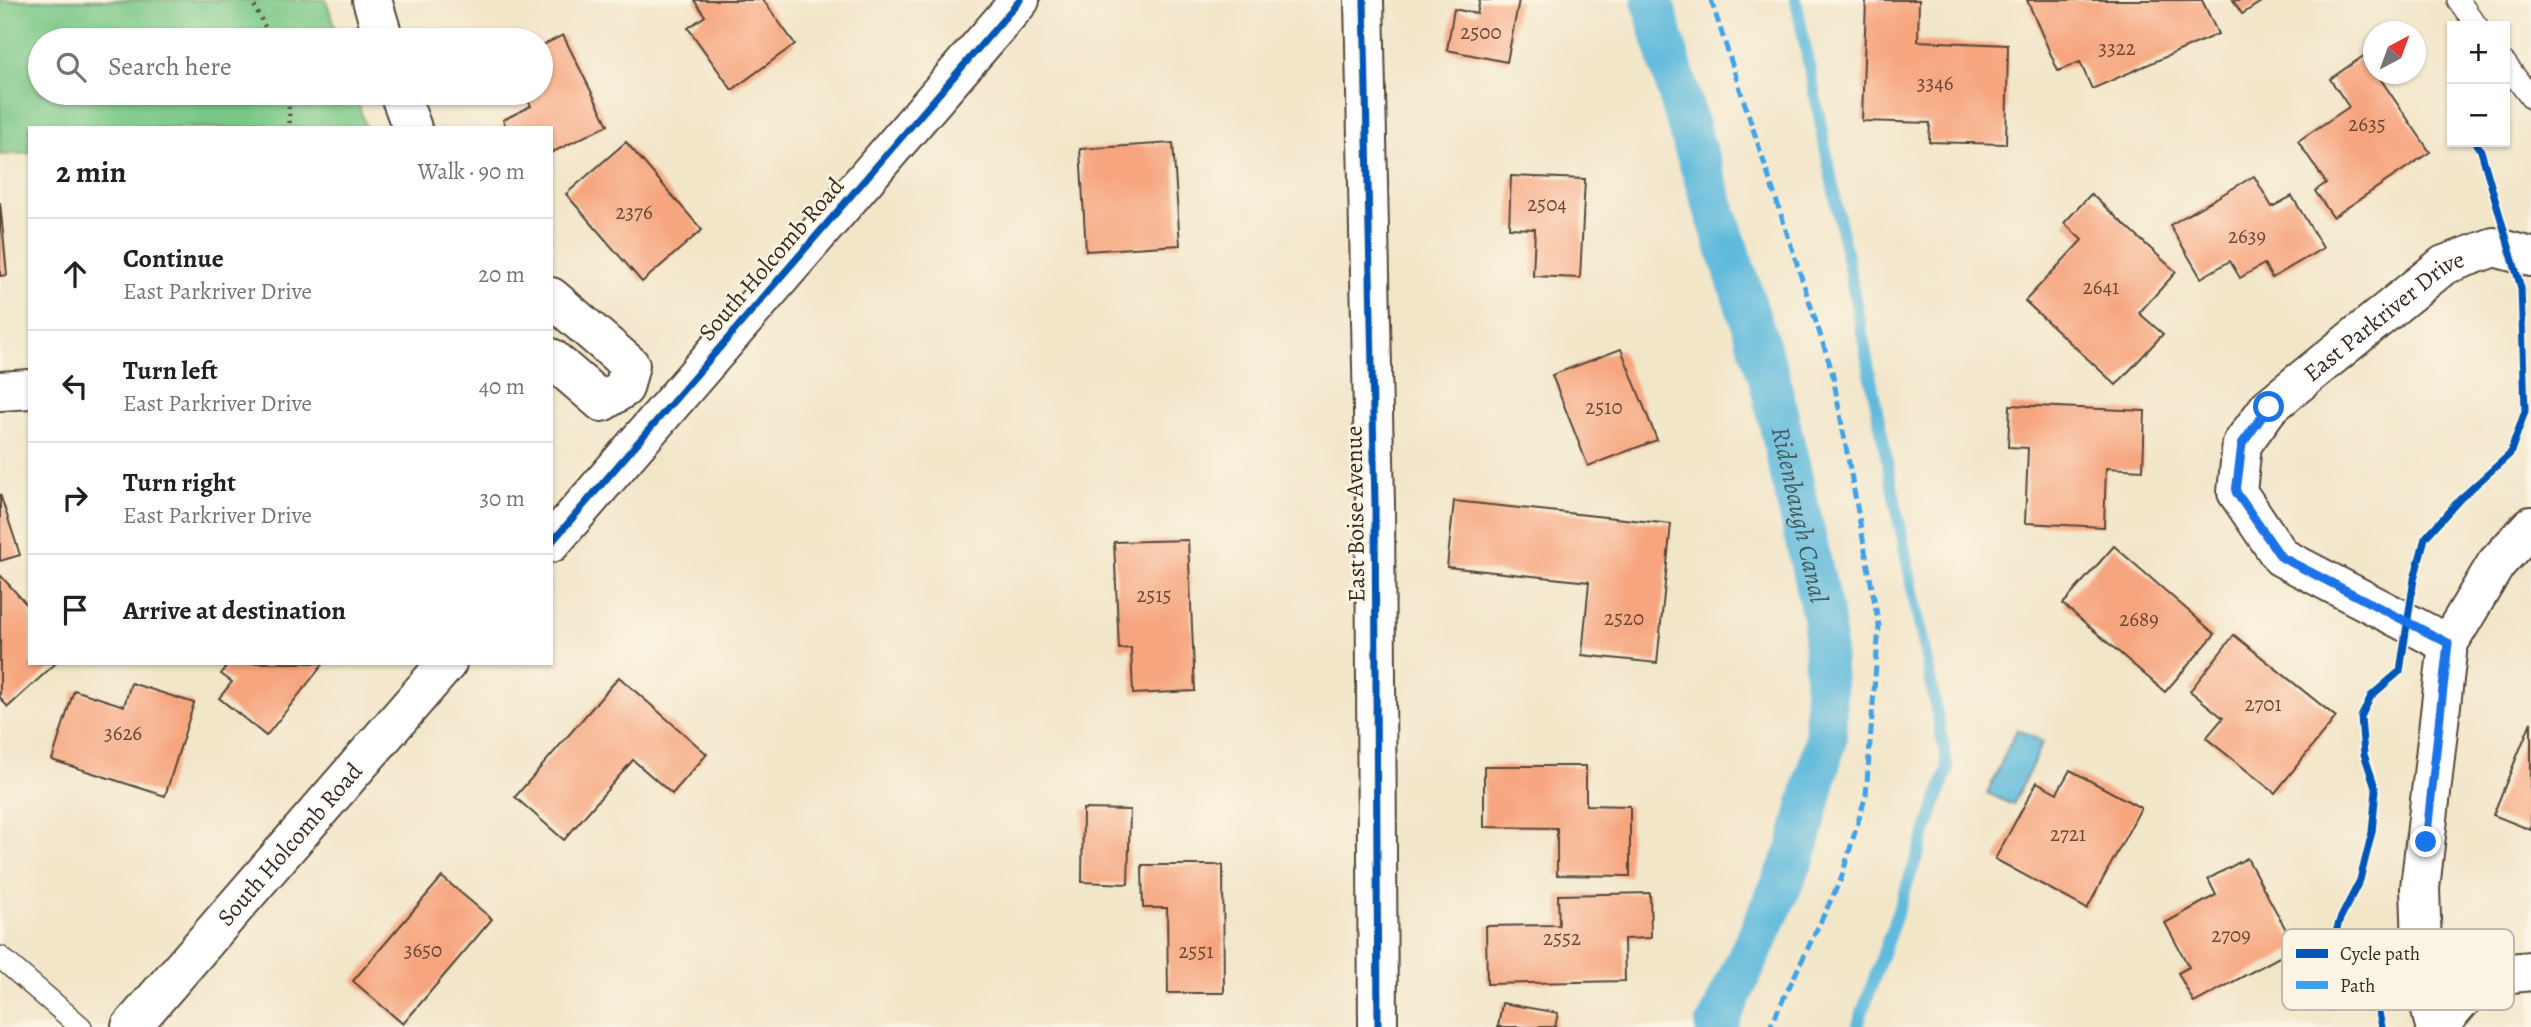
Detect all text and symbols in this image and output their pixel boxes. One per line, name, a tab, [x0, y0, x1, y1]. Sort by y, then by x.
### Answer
house number: 2500	[1460, 18, 1502, 46]
north arrow	[2363, 21, 2426, 84]
map controls	[2447, 21, 2510, 147]
button: +	[2447, 21, 2510, 84]
search box	[28, 28, 553, 105]
house number: 3322	[2098, 34, 2136, 62]
icon: search	[52, 48, 90, 86]
text: Search here	[108, 49, 232, 84]
house number: 3346	[1917, 69, 1954, 97]
button: −	[2447, 84, 2510, 147]
house number: 2635	[2348, 110, 2386, 138]
text: 2 min	[56, 152, 126, 192]
text: Walk · 90 m	[418, 156, 525, 187]
street label: South Holcomb Road	[691, 170, 851, 348]
house number: 2504	[1527, 190, 1567, 218]
house number: 2376	[615, 198, 653, 226]
house number: 2639	[2228, 222, 2266, 250]
text: Continue	[123, 241, 224, 276]
street label: East Parkriver Drive	[2297, 243, 2469, 389]
icon: ahead	[56, 255, 94, 293]
text: 20 m	[478, 259, 525, 290]
house number: 2641	[2083, 273, 2119, 301]
text: East Parkriver Drive	[123, 276, 312, 307]
text: Turn left	[123, 353, 218, 388]
icon: left	[56, 367, 94, 405]
text: 40 m	[479, 371, 525, 402]
text: East Parkriver Drive	[123, 388, 312, 419]
route start	[2253, 391, 2284, 422]
house number: 2510	[1585, 393, 1623, 421]
water label: Ridenbaugh Canal	[1763, 423, 1837, 607]
street label: East Boise Avenue	[1337, 425, 1373, 603]
text: Turn right	[123, 465, 236, 500]
icon: right	[56, 479, 94, 517]
text: 30 m	[479, 483, 525, 514]
text: East Parkriver Drive	[123, 500, 312, 531]
house number: 2515	[1136, 581, 1172, 609]
icon: arrive	[56, 591, 94, 629]
text: Arrive at destination	[123, 593, 346, 628]
house number: 2520	[1604, 604, 1644, 632]
house number: 2689	[2119, 605, 2159, 633]
house number: 2701	[2244, 690, 2282, 718]
house number: 3626	[104, 719, 142, 747]
street label: South Holcomb Road	[210, 756, 370, 933]
house number: 2721	[2050, 820, 2086, 848]
route end	[2410, 826, 2441, 857]
house number: 2709	[2211, 921, 2251, 949]
house number: 2552	[1543, 924, 1581, 952]
legend	[2282, 929, 2514, 1010]
house number: 3650	[404, 936, 442, 964]
house number: 2551	[1178, 937, 1214, 965]
text: Cycle path	[2340, 941, 2420, 967]
text: Path	[2340, 973, 2375, 999]

